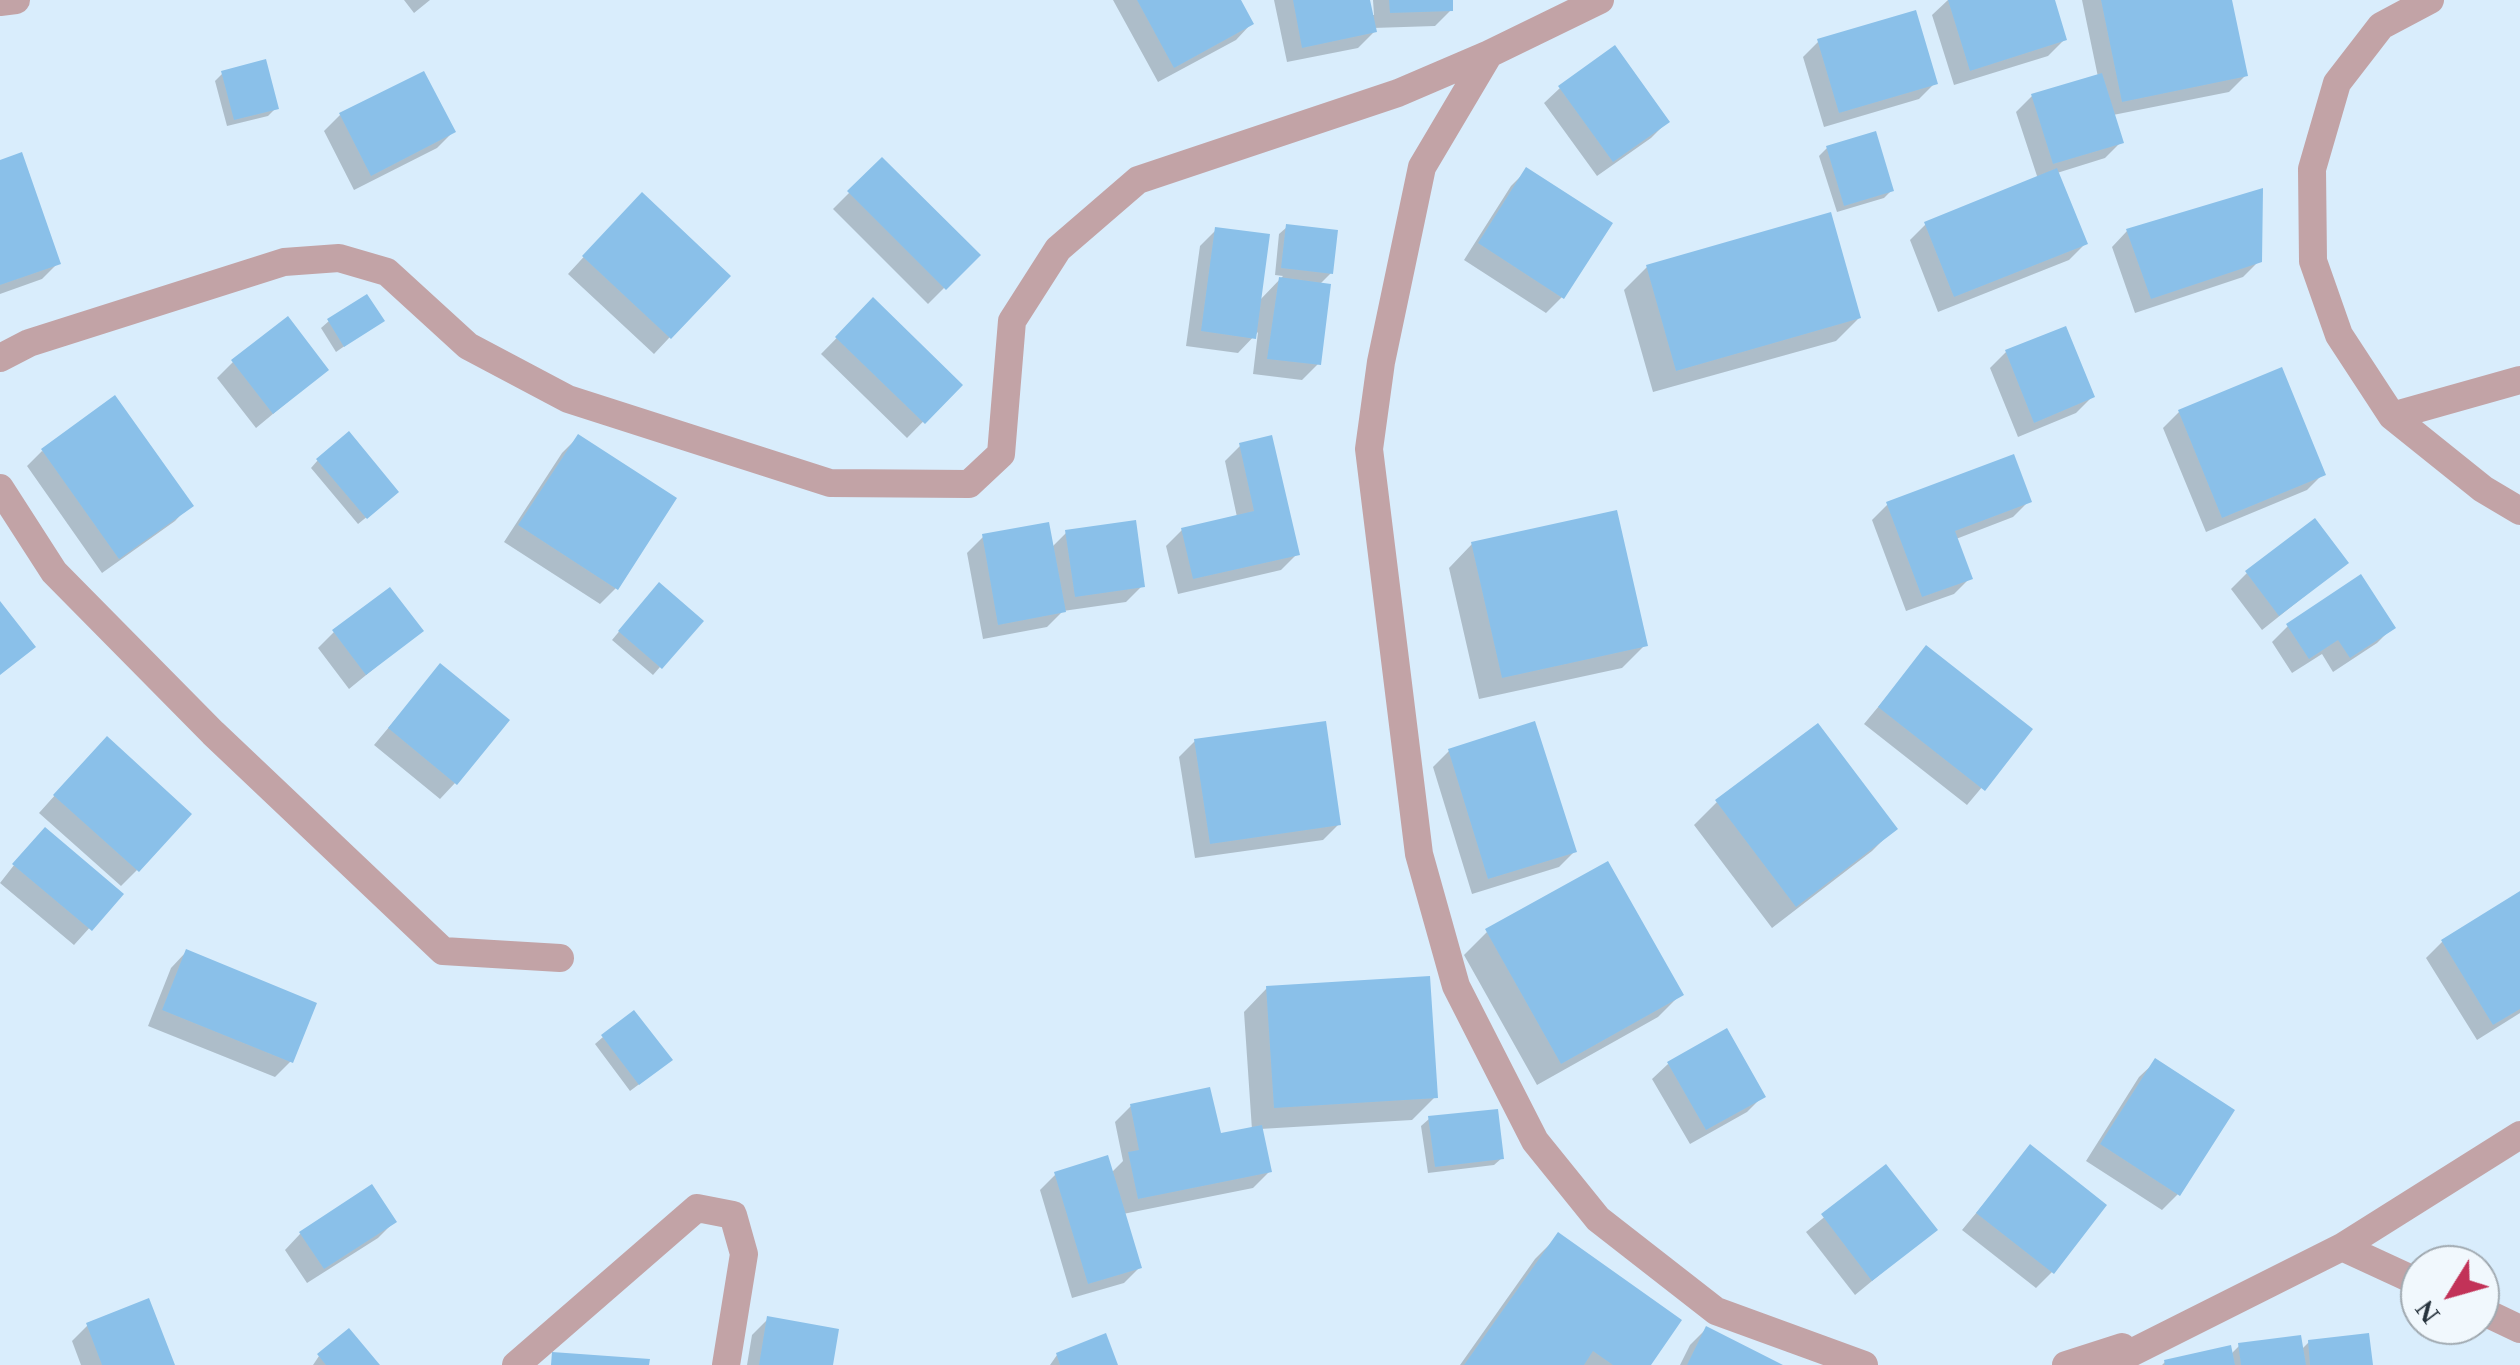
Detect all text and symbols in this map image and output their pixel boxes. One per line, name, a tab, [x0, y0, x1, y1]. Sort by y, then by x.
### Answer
north arrow	[2400, 1245, 2500, 1345]
text: N	[2409, 1295, 2446, 1330]

